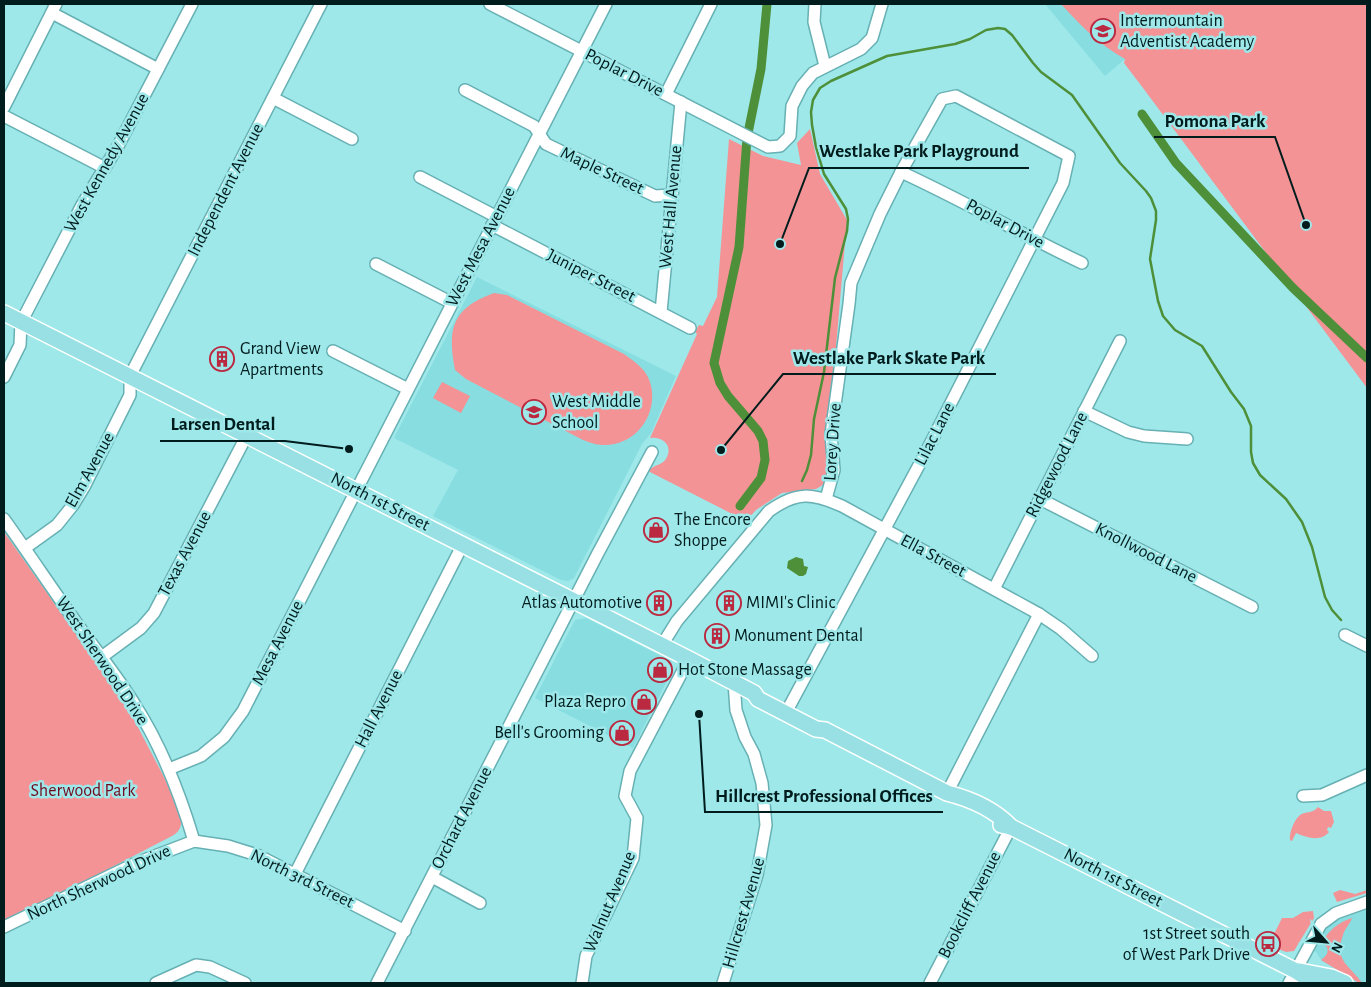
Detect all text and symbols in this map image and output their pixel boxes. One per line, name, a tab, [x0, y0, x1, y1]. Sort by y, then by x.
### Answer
place label: Intermountain Adventist Academy	[1120, 12, 1255, 51]
school or university icon: Intermountain Adventist Academy	[1090, 18, 1116, 44]
street label: Poplar Drive	[582, 46, 666, 100]
street label: West Kennedy Avenue	[61, 90, 153, 236]
callout: Pomona Park	[1154, 103, 1275, 137]
text: Pomona Park	[1165, 112, 1266, 131]
street label: Independent Avenue	[185, 121, 267, 259]
callout: Westlake Park Playground	[809, 134, 1029, 168]
text: Westlake Park Playground	[819, 142, 1019, 161]
street label: Maple Street	[558, 144, 647, 198]
street label: West Hall Avenue	[657, 145, 685, 269]
street label: West Mesa Avenue	[443, 184, 519, 310]
street label: Poplar Drive	[963, 196, 1047, 252]
street label: Juniper Street	[544, 246, 638, 306]
place label: Grand View Apartments	[240, 340, 323, 379]
callout: Westlake Park Skate Park	[783, 340, 996, 374]
building icon: Grand View Apartments	[209, 346, 235, 372]
text: Westlake Park Skate Park	[793, 349, 986, 368]
place label: West Middle School	[552, 393, 641, 432]
school or university icon: West Middle School	[521, 399, 547, 425]
street label: Lilac Lane	[912, 400, 958, 468]
street label: Lorey Drive	[821, 402, 845, 482]
callout: Larsen Dental	[160, 407, 285, 441]
street label: Ridgewood Lane	[1023, 409, 1091, 521]
text: Larsen Dental	[171, 415, 276, 434]
street label: Elm Avenue	[62, 429, 118, 511]
street label: North 1st Street	[328, 469, 433, 535]
street label: Texas Avenue	[155, 508, 215, 600]
place label: The Encore Shoppe	[674, 511, 751, 550]
shop icon: The Encore Shoppe	[643, 517, 669, 543]
street label: Knollwood Lane	[1092, 520, 1200, 586]
street label: Ella Street	[897, 531, 969, 581]
building icon: Atlas Automotive	[646, 590, 672, 616]
building icon: MIMI's Clinic	[716, 590, 742, 616]
street label: West Sherwood Drive	[53, 594, 151, 728]
place label: Atlas Automotive	[521, 594, 642, 612]
place label: MIMI's Clinic	[746, 594, 835, 612]
street label: Mesa Avenue	[249, 598, 307, 688]
building icon: Monument Dental	[704, 623, 730, 649]
place label: Monument Dental	[734, 627, 863, 645]
shop icon: Hot Stone Massage	[647, 657, 673, 683]
place label: Hot Stone Massage	[678, 661, 812, 679]
street label: Hall Avenue	[352, 667, 406, 751]
shop icon: Plaza Repro	[631, 689, 657, 715]
place label: Plaza Repro	[544, 693, 626, 711]
shop icon: Bell's Grooming	[609, 720, 635, 746]
place label: Bell's Grooming	[494, 724, 604, 742]
street label: Orchard Avenue	[429, 764, 495, 872]
callout: Hillcrest Professional Offices	[705, 778, 943, 812]
park label: Sherwood Park	[31, 782, 136, 800]
text: Hillcrest Professional Offices	[715, 787, 933, 806]
street label: North Sherwood Drive	[25, 842, 173, 924]
street label: North 1st Street	[1061, 845, 1166, 911]
street label: North 3rd Street	[248, 846, 357, 912]
street label: Walnut Avenue	[581, 849, 639, 955]
street label: Bookcliff Avenue	[935, 849, 1005, 961]
street label: Hillcrest Avenue	[720, 856, 768, 970]
north arrow	[1301, 917, 1351, 967]
place label: 1st Street south of West Park Drive	[1123, 925, 1250, 964]
bus stop icon: 1st Street south of West Park Drive	[1255, 931, 1281, 957]
text: N	[1328, 940, 1345, 955]

